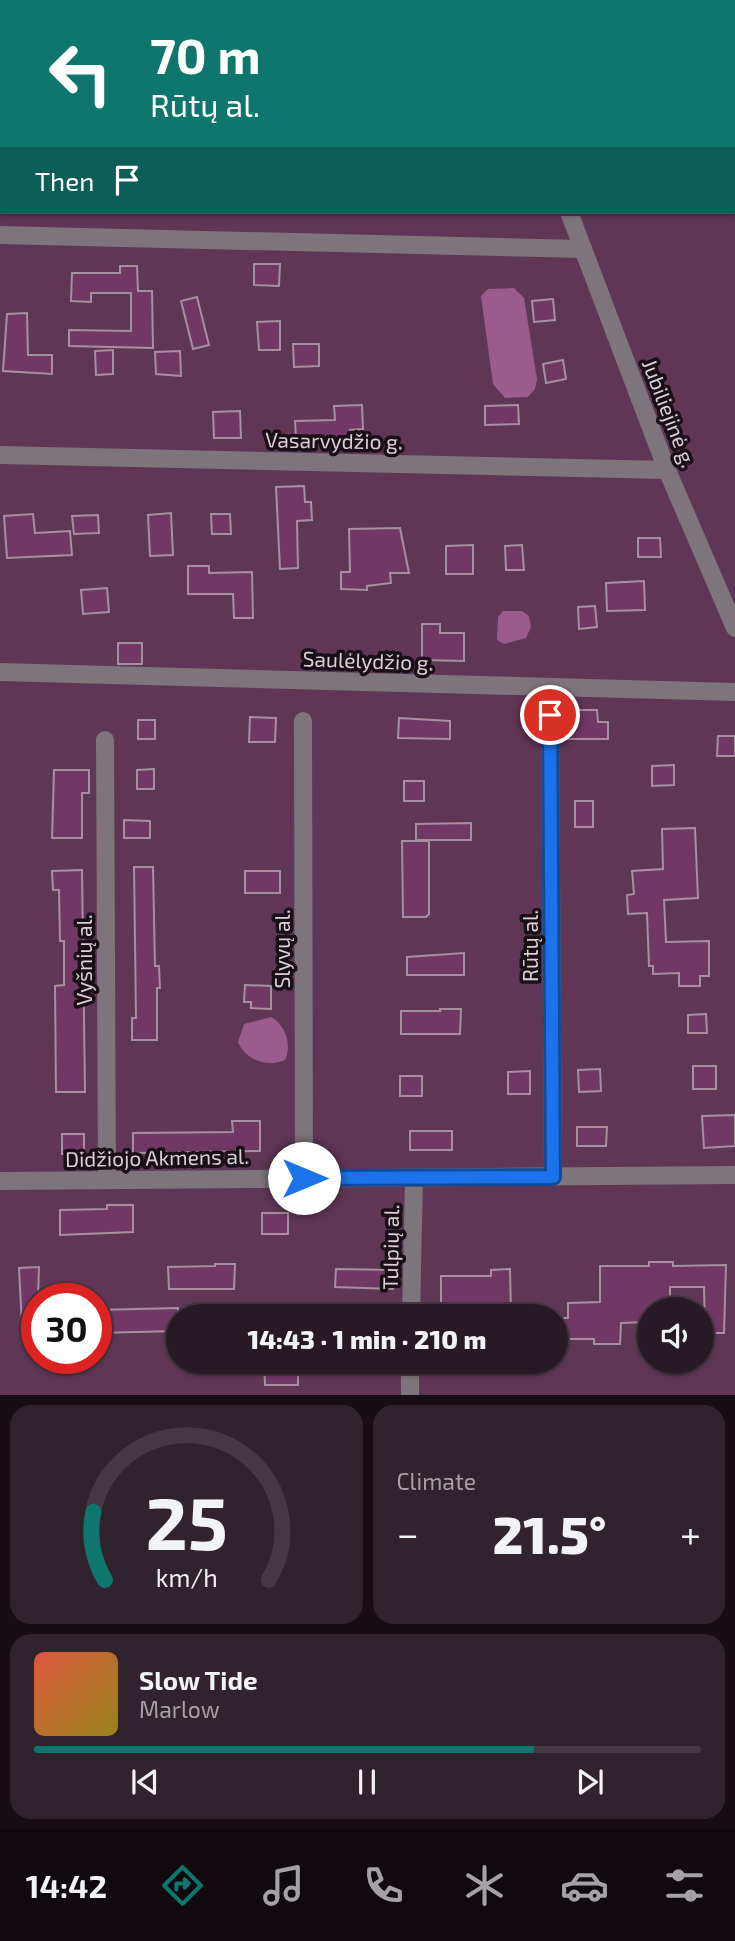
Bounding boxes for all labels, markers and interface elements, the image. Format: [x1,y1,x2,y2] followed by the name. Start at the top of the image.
[150,25,261,84] text: 70 m
[35,28,126,119] icon: left
[150,85,260,123] text: Rūtų al.
[108,161,146,199] icon: arrive
[35,165,94,196] text: Then
[637,355,702,471] street label: Jubiliejinė g.
[265,426,403,454] street label: Vasarvydžio g.
[302,645,434,675] street label: Saulėlydžio g.
[520,685,580,745] pin
[531,696,569,734] icon: arrive
[269,909,294,989] street label: Slyvų al.
[517,910,542,982] street label: Rūtų al.
[71,914,96,1006] street label: Vyšnių al.
[267,1141,341,1215] position arrow
[65,1143,249,1172] street label: Didžiojo Akmens al.
[377,1204,403,1290] street label: Tulpių al.
[21,1283,112,1374] speed limit sign: 30
[637,1297,714,1374] map controls
[637,1297,714,1374] button: sound
[248,1323,487,1354] text: 14:43 · 1 min · 210 m
[397,1467,476,1495] text: Climate
[145,1478,227,1566] text: 25
[492,1502,606,1564] text: 21.5°
[397,1510,419,1556] text: −
[680,1510,701,1556] text: +
[155,1562,217,1592] text: km/h
[139,1664,258,1695] text: Slow Tide
[139,1695,220,1723] text: Marlow
[126,1763,164,1801] icon: previous
[348,1763,386,1801] icon: pause
[571,1763,609,1801] icon: next
[158,1861,207,1910] icon: directions
[259,1861,308,1910] icon: music
[359,1861,408,1910] icon: phone
[460,1861,509,1910] icon: climate
[560,1861,609,1910] icon: car
[660,1861,709,1910] icon: filters
[26,1866,107,1904] text: 14:42

